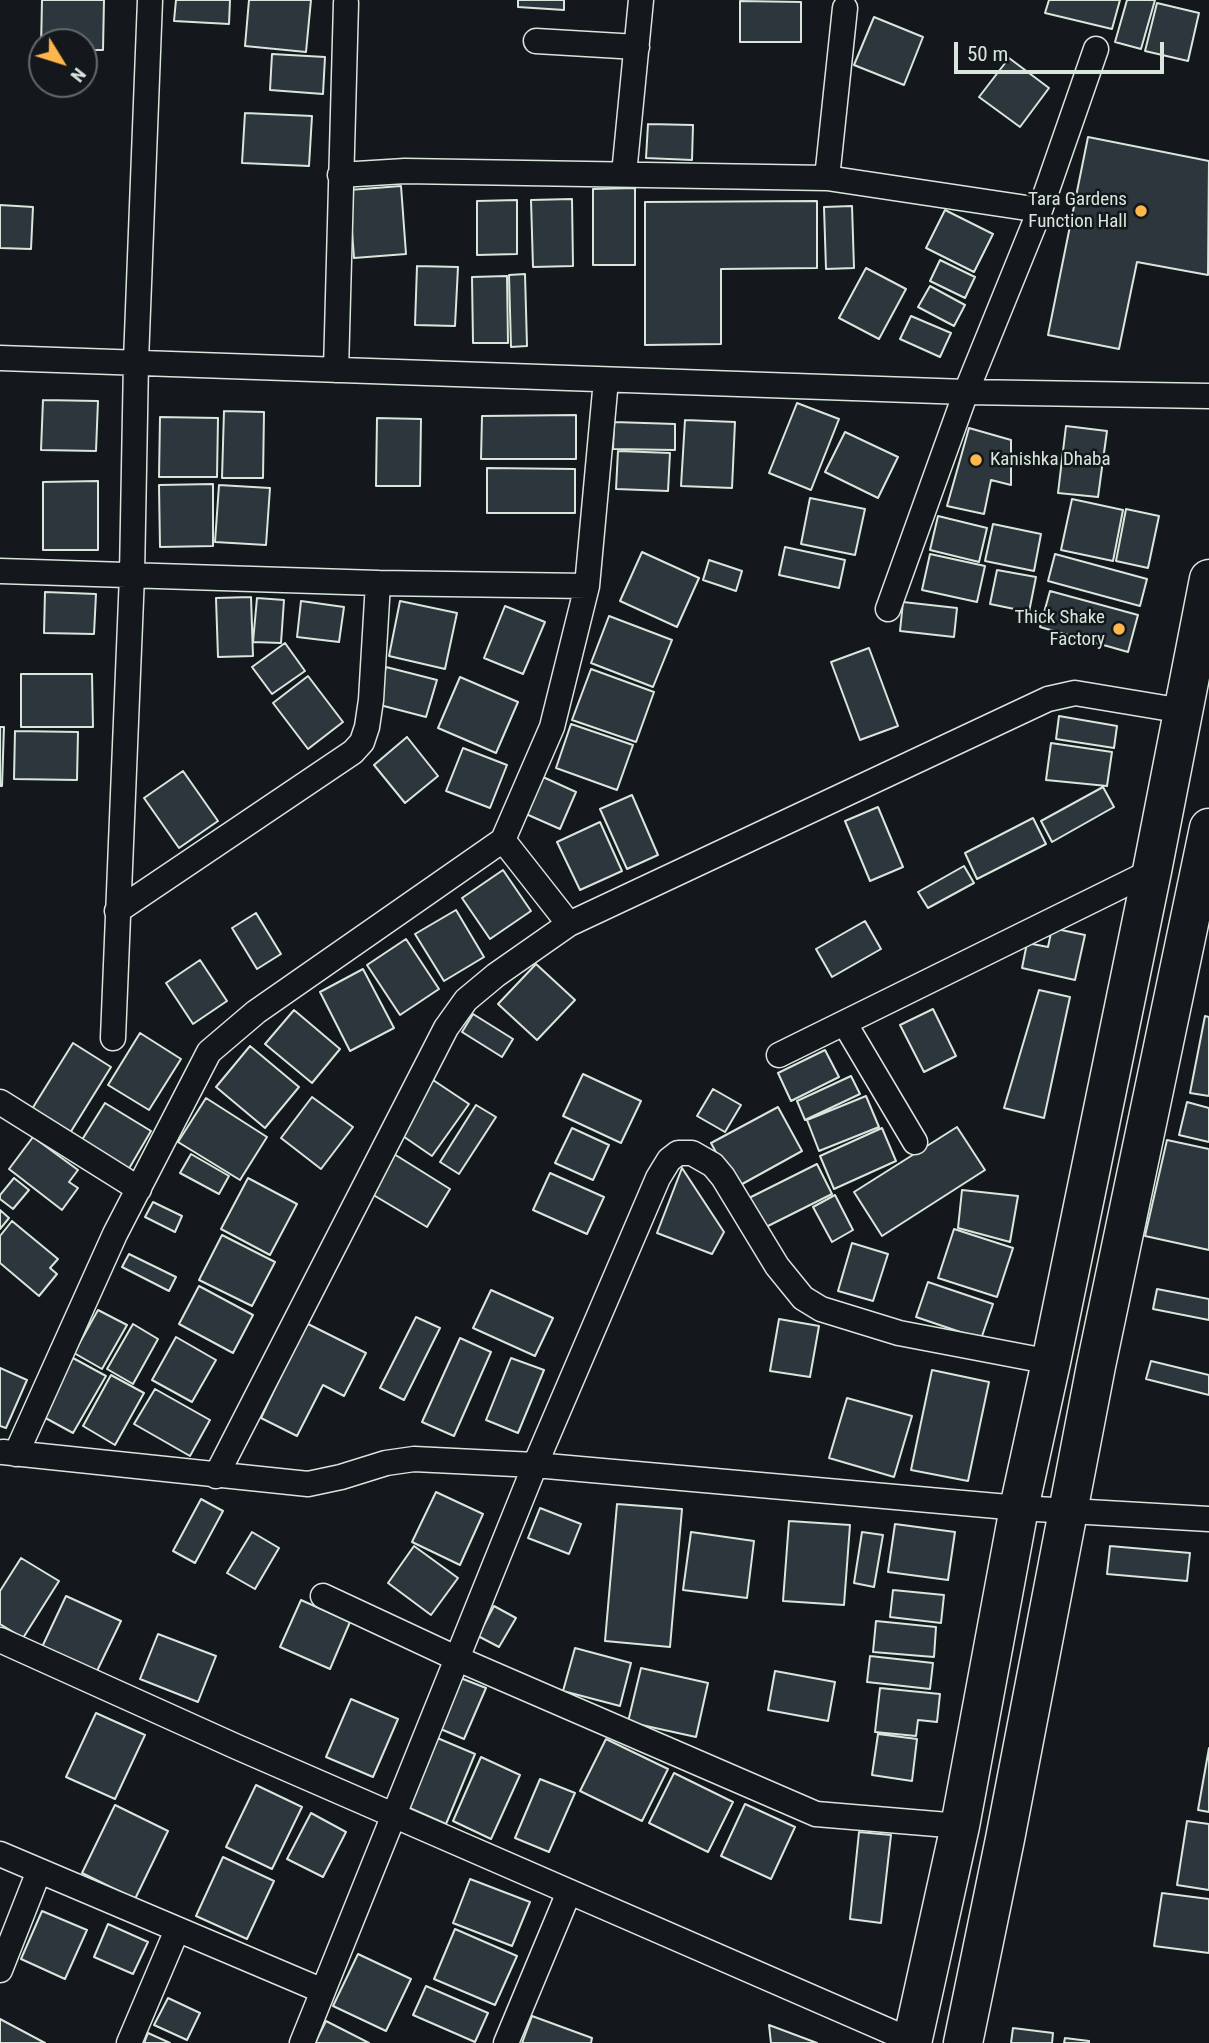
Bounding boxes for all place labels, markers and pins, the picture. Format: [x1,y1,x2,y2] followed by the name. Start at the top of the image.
[1028,189,1127,233] place label: Tara Gardens Function Hall
[1133,203,1149,219] marker: Tara Gardens Function Hall
[990,449,1110,471] place label: Kanishka Dhaba
[968,452,984,468] marker: Kanishka Dhaba
[1014,607,1105,651] place label: Thick Shake Factory
[1111,621,1127,637] marker: Thick Shake Factory

